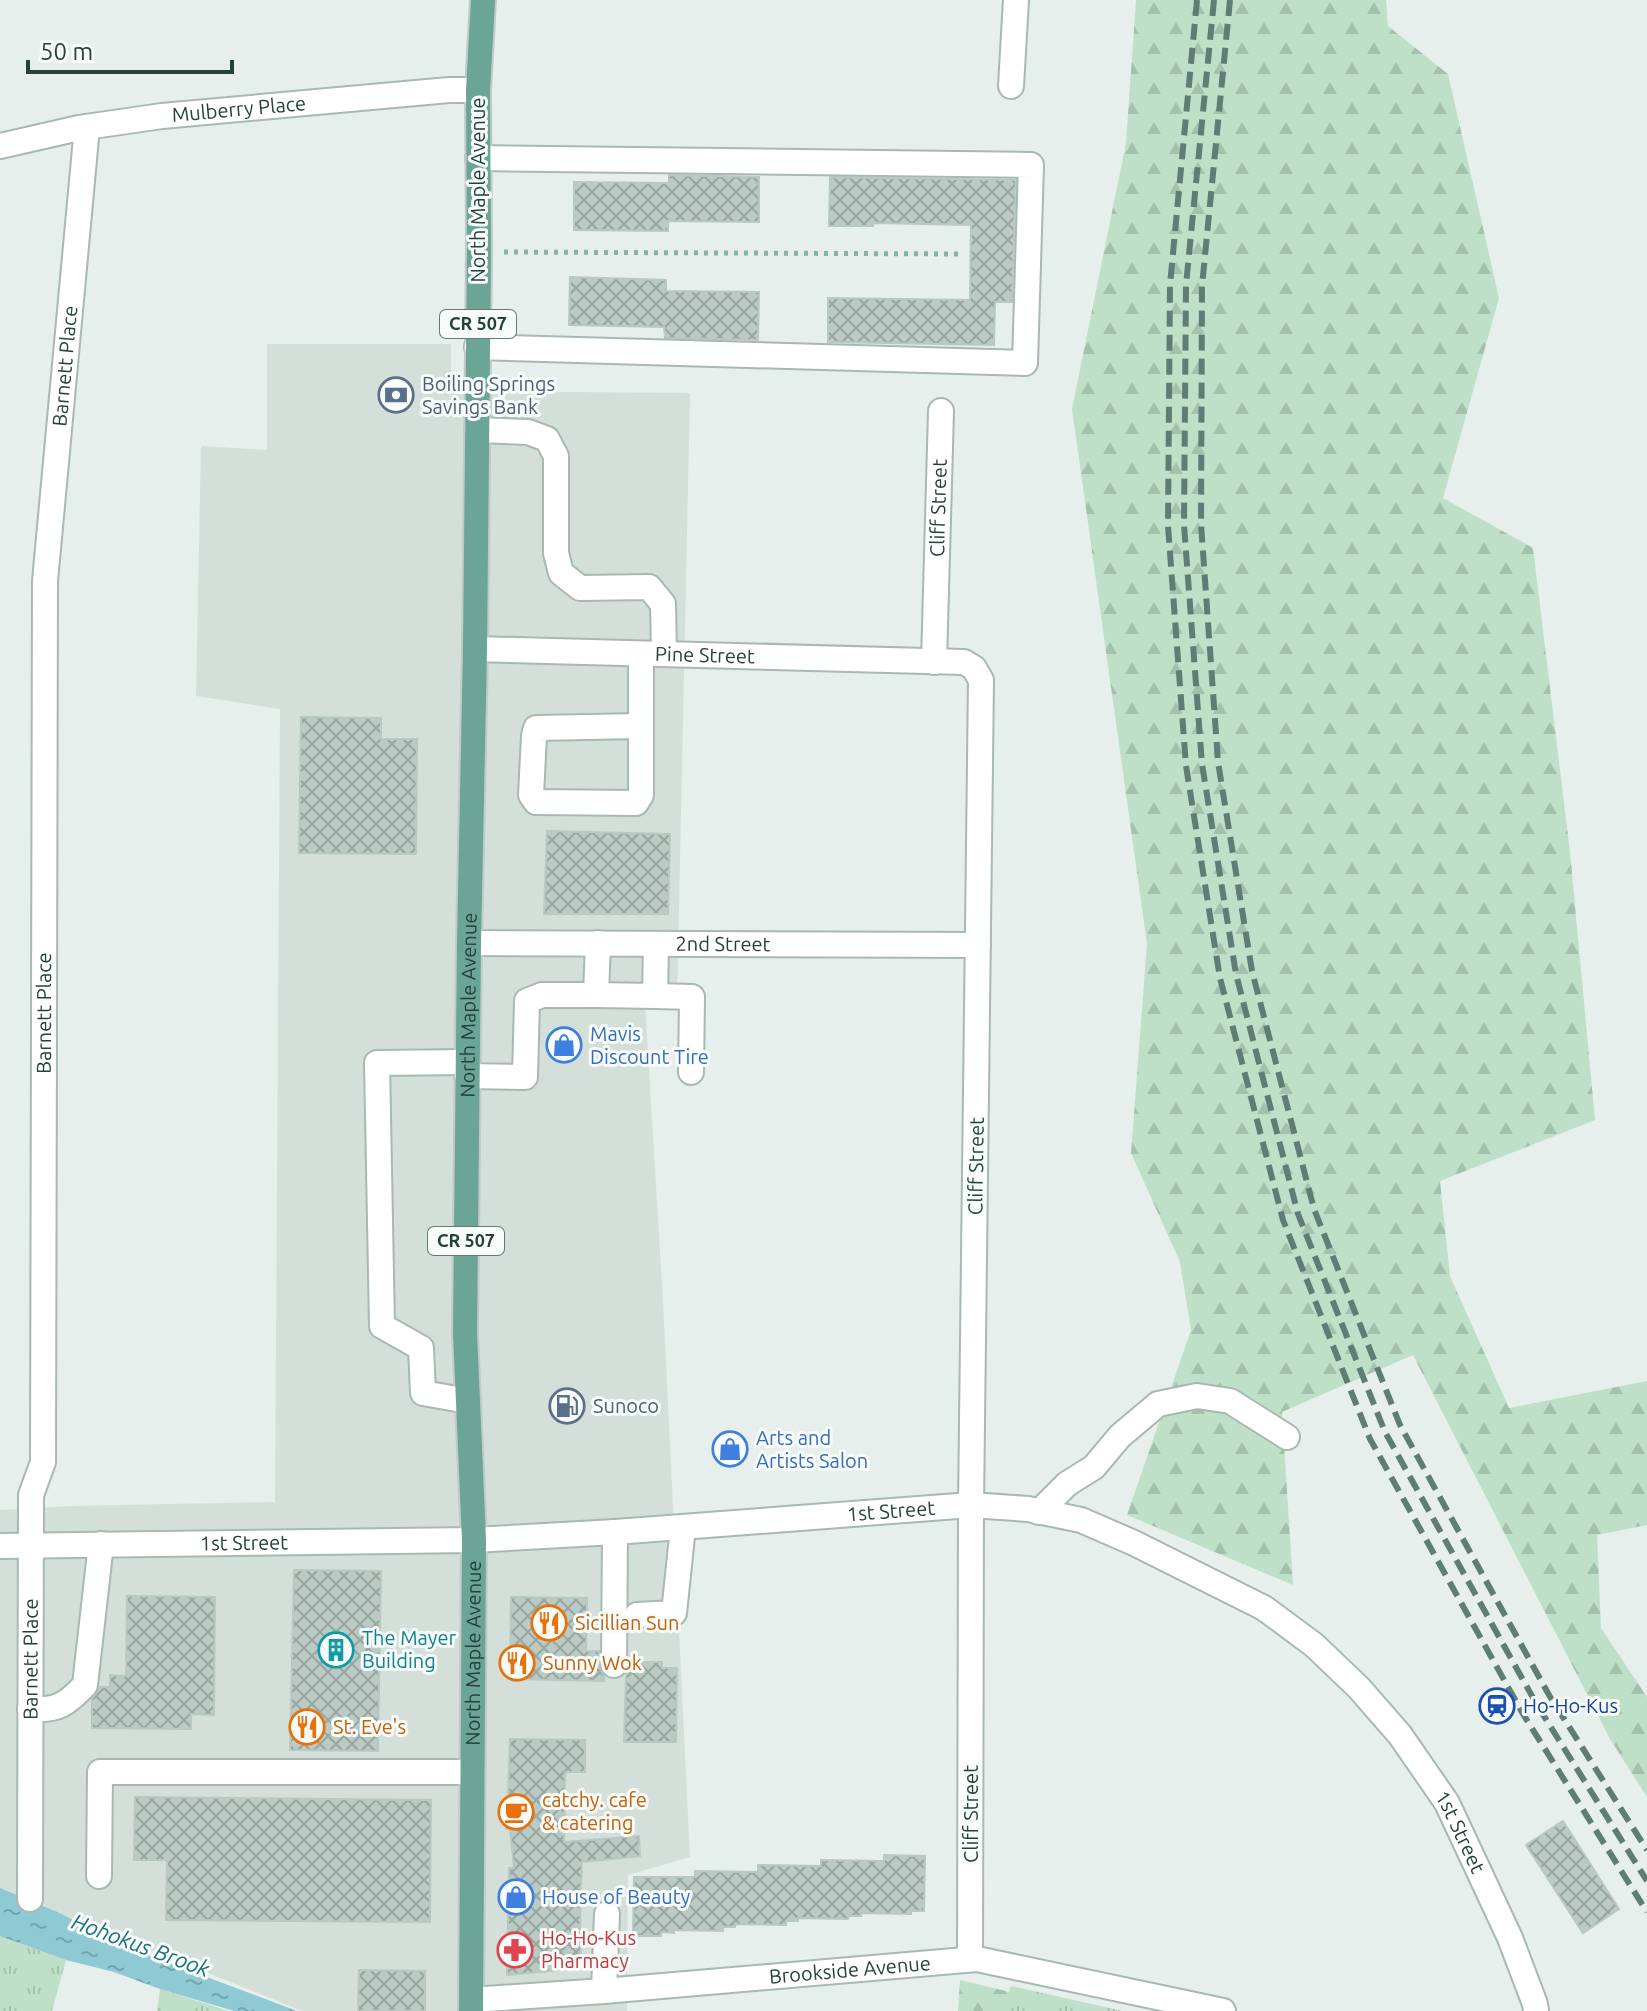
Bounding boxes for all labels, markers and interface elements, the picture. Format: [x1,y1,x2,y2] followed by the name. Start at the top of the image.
[28,24,232,74] scale bar
[40,38,93,65] text: 50 m
[171,91,307,126] street label: Mulberry Place
[466,97,489,283] street label: North Maple Avenue
[47,305,81,427] street label: Barnett Place
[440,310,516,338] road number: CR 507
[422,372,555,418] place label: Boiling Springs Savings Bank
[377,376,415,414] bank icon: Boiling Springs Savings Bank
[925,459,951,557] street label: Cliff Street
[655,642,755,667] street label: Pine Street
[455,912,481,1098] street label: North Maple Avenue
[676,932,771,955] street label: 2nd Street
[32,952,55,1074] street label: Barnett Place
[590,1022,709,1068] place label: Mavis Discount Tire
[545,1026,583,1064] shop icon: Mavis Discount Tire
[963,1117,988,1215] street label: Cliff Street
[428,1227,504,1255] road number: CR 507
[548,1387,586,1425] fuel station icon: Sunoco
[593,1394,659,1417] place label: Sunoco
[756,1426,868,1472] place label: Arts and Artists Salon
[711,1430,749,1468] shop icon: Arts and Artists Salon
[846,1496,936,1525] street label: 1st Street
[200,1530,288,1554] street label: 1st Street
[461,1560,485,1746] street label: North Maple Avenue
[18,1598,42,1720] street label: Barnett Place
[530,1604,568,1642] restaurant icon: Sicillian Sun
[575,1611,679,1634] place label: Sicillian Sun
[362,1626,456,1672] place label: The Mayer Building
[317,1631,355,1669] building icon: The Mayer Building
[498,1644,536,1682] restaurant icon: Sunny Wok
[543,1651,642,1674] place label: Sunny Wok
[1478,1687,1516,1725] station icon: Ho-Ho-Kus
[1523,1694,1618,1717] place label: Ho-Ho-Kus
[288,1708,326,1746] restaurant icon: St. Eve's
[333,1715,406,1738] place label: St. Eve's
[959,1765,982,1863] street label: Cliff Street
[1431,1786,1490,1877] street label: 1st Street
[542,1788,647,1834] place label: catchy. cafe & catering
[497,1793,535,1831] cafe icon: catchy. cafe & catering
[497,1878,535,1916] shop icon: House of Beauty
[542,1885,691,1908] place label: House of Beauty
[69,1908,214,1981] water label: Hohokus Brook
[541,1926,636,1972] place label: Ho-Ho-Kus Pharmacy
[496,1931,534,1969] pharmacy icon: Ho-Ho-Kus Pharmacy
[768,1951,931,1988] street label: Brookside Avenue

